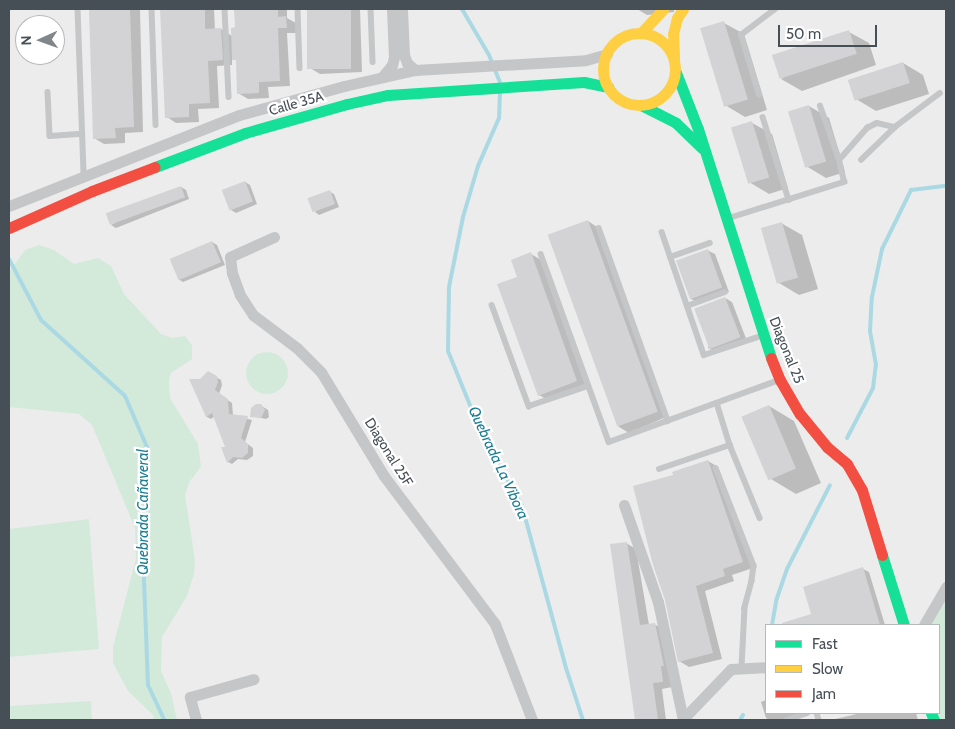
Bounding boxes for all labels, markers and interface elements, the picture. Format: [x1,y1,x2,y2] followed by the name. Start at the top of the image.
[15,15,65,65] north arrow
[780,15,879,47] scale bar
[786,25,821,43] text: 50 m
[17,35,35,46] text: N
[267,87,325,119] street label: Calle 35A
[766,314,808,386] street label: Diagonal 25
[464,404,532,522] water label: Quebrada La Vibora
[361,415,417,489] street label: Diagonal 25F
[135,449,153,575] water label: Quebrada Cañaveral
[765,624,940,714] legend
[812,635,837,653] text: Fast
[812,660,843,678] text: Slow
[812,685,836,703] text: Jam

